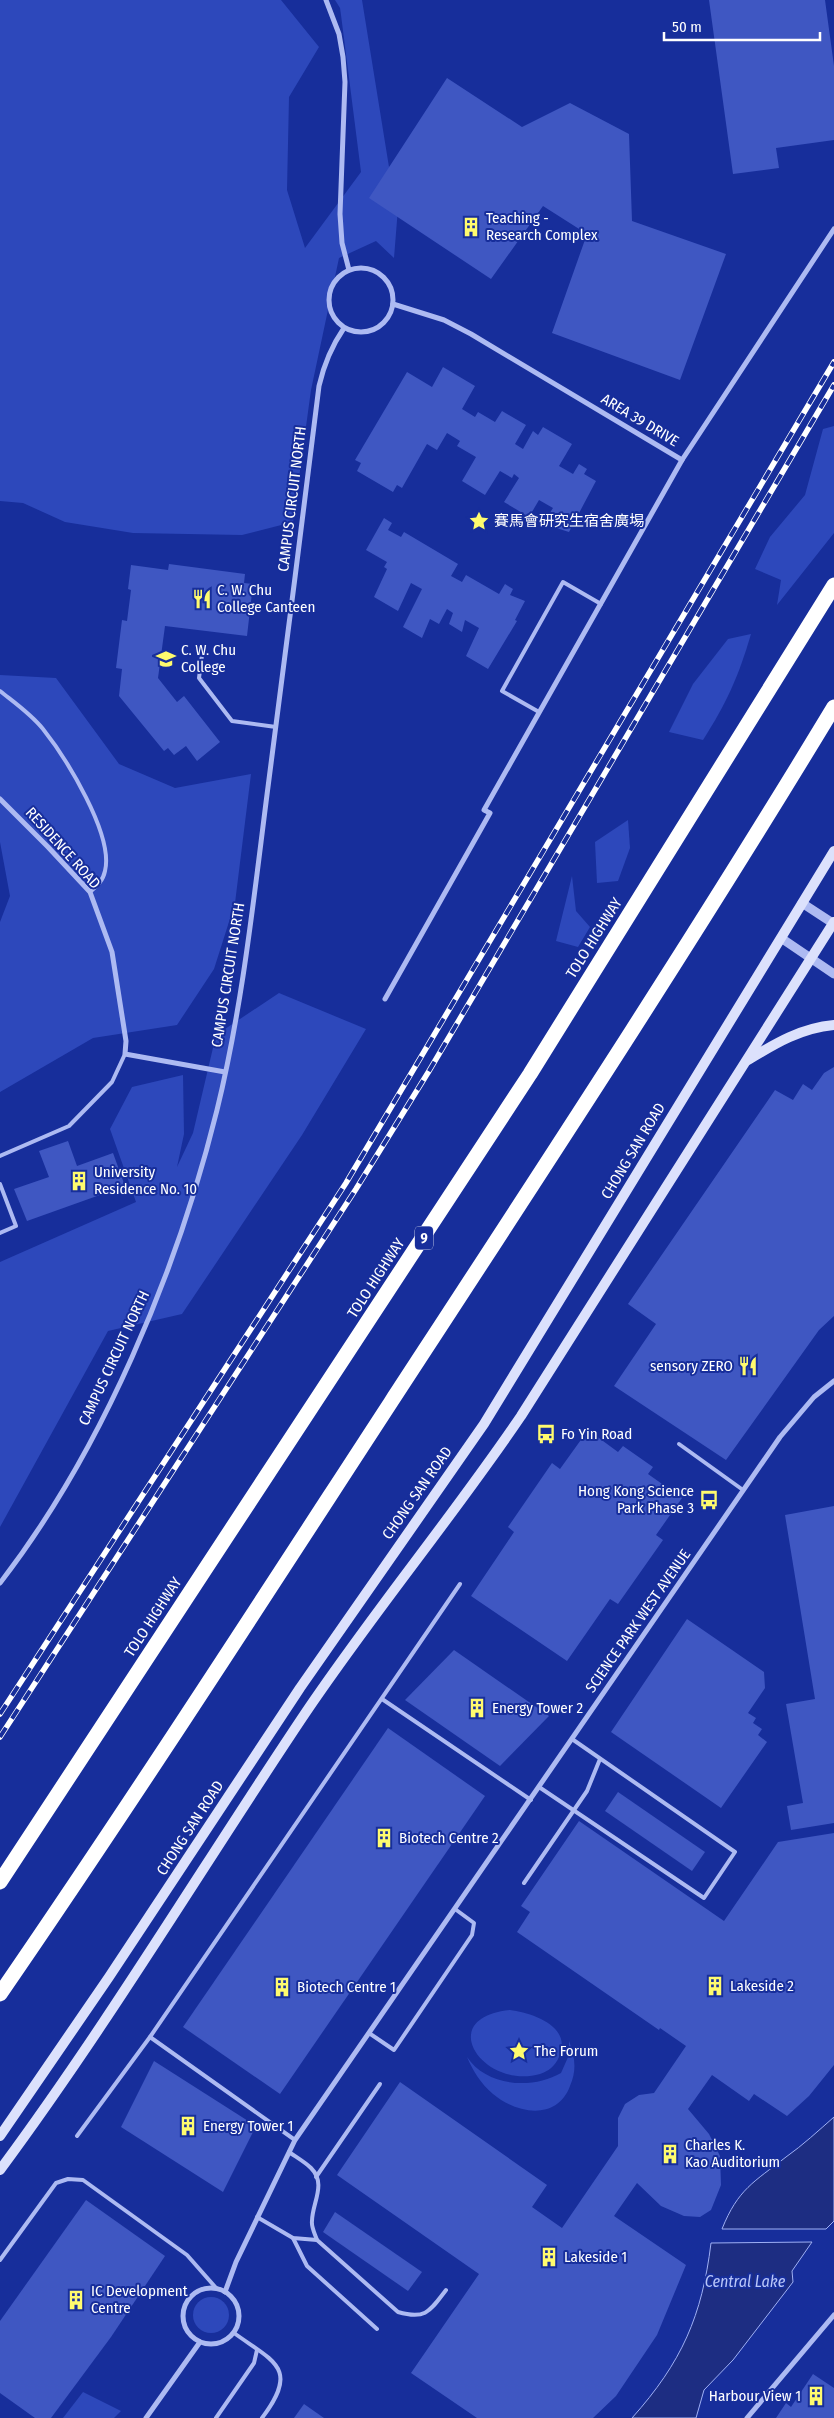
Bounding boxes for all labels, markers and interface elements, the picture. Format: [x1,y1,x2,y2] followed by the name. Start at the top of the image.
[664,10,820,42] scale bar
[672,18,702,36] text: 50 m
[486,209,598,244] place label: Teaching - Research Complex
[460,216,482,238] building icon: Teaching - Research Complex
[598,390,682,450] street label: AREA 39 DRIVE
[274,425,310,573] street label: CAMPUS CIRCUIT NORTH
[468,510,490,532] place icon: 賽馬會研究生宿舍廣埸
[494,512,644,530] place label: 賽馬會研究生宿舍廣埸
[217,581,315,616] place label: C. W. Chu College Canteen
[191,588,213,610] restaurant icon: C. W. Chu College Canteen
[181,641,236,676] place label: C. W. Chu College
[155,648,177,670] school or university icon: C. W. Chu College
[22,804,104,892] street label: RESIDENCE ROAD
[562,894,626,981] street label: TOLO HIGHWAY
[208,901,248,1049] street label: CAMPUS CIRCUIT NORTH
[597,1100,669,1202] street label: CHONG SAN ROAD
[94,1163,197,1198] place label: University Residence No. 10
[68,1170,90,1192] building icon: University Residence No. 10
[415,1226,433,1250] road number: 9
[344,1234,409,1321] street label: TOLO HIGHWAY
[75,1288,153,1428] street label: CAMPUS CIRCUIT NORTH
[737,1355,759,1377] restaurant icon: sensory ZERO
[650,1357,733,1375] place label: sensory ZERO
[535,1423,557,1445] bus stop icon: Fo Yin Road
[561,1425,632,1443] place label: Fo Yin Road
[378,1443,456,1543] street label: CHONG SAN ROAD
[578,1482,694,1517] place label: Hong Kong Science Park Phase 3
[698,1489,720,1511] bus stop icon: Hong Kong Science Park Phase 3
[582,1546,694,1696] street label: SCIENCE PARK WEST AVENUE
[121,1573,186,1660] street label: TOLO HIGHWAY
[466,1697,488,1719] building icon: Energy Tower 2
[492,1699,583,1717] place label: Energy Tower 2
[153,1777,227,1879] street label: CHONG SAN ROAD
[373,1827,395,1849] building icon: Biotech Centre 2
[399,1829,499,1847] place label: Biotech Centre 2
[704,1975,726,1997] building icon: Lakeside 2
[271,1976,293,1998] building icon: Biotech Centre 1
[730,1977,794,1995] place label: Lakeside 2
[297,1978,396,1996] place label: Biotech Centre 1
[508,2040,530,2062] place icon: The Forum
[534,2042,598,2060] place label: The Forum
[177,2115,199,2137] building icon: Energy Tower 1
[203,2117,293,2135] place label: Energy Tower 1
[685,2136,780,2171] place label: Charles K. Kao Auditorium
[659,2143,681,2165] building icon: Charles K. Kao Auditorium
[538,2246,560,2268] building icon: Lakeside 1
[564,2248,627,2266] place label: Lakeside 1
[705,2272,786,2291] water label: Central Lake
[91,2282,188,2317] place label: IC Development Centre
[65,2289,87,2311] building icon: IC Development Centre
[805,2385,827,2407] building icon: Harbour View 1
[709,2387,801,2405] place label: Harbour View 1

